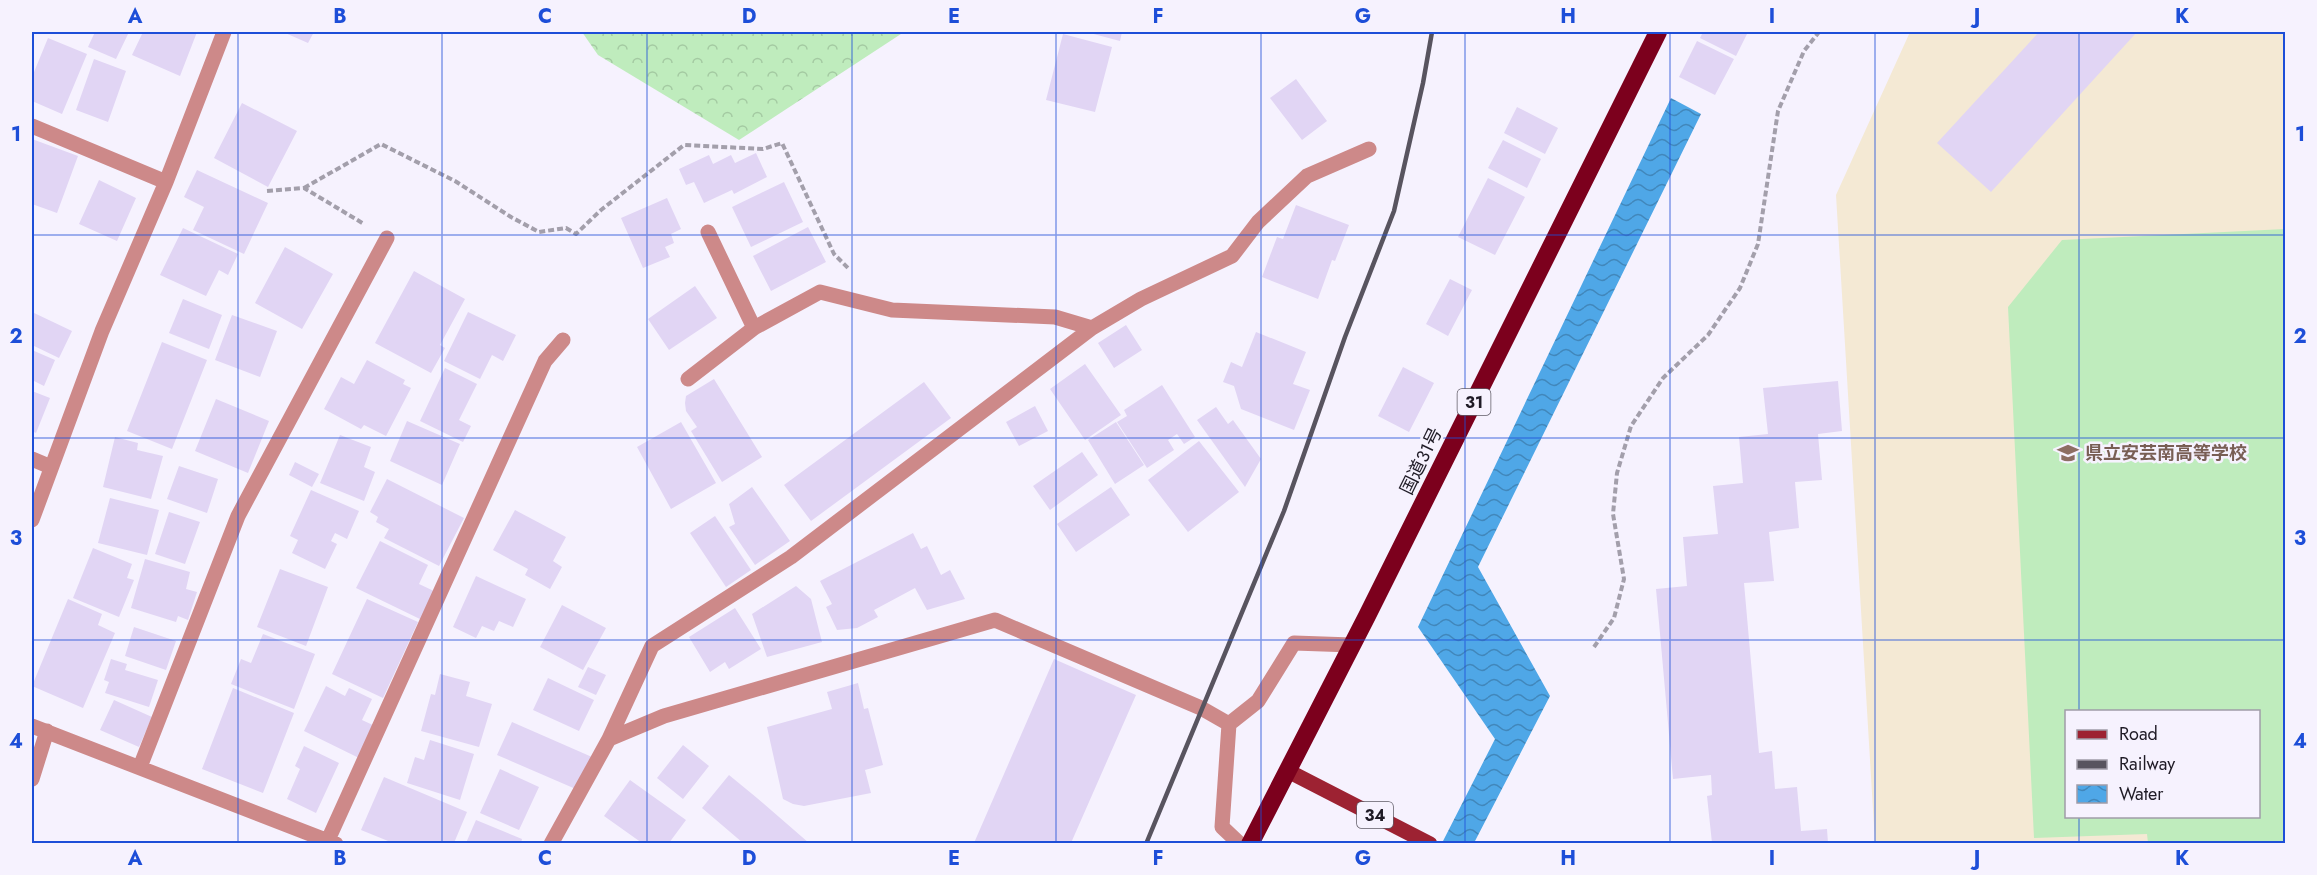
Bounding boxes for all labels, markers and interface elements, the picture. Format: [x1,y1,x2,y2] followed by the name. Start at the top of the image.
[127,2,143,31] text: A
[333,2,347,31] text: B
[538,2,552,31] text: C
[742,2,756,31] text: D
[948,2,960,31] text: E
[1152,2,1164,31] text: F
[1355,2,1371,31] text: G
[1560,2,1576,31] text: H
[1769,2,1775,31] text: I
[1970,2,1980,31] text: J
[2175,2,2189,31] text: K
[11,120,21,149] text: 1
[2295,120,2305,149] text: 1
[9,322,23,351] text: 2
[2293,322,2307,351] text: 2
[1458,389,1490,415] road number: 31
[1394,423,1448,499] street label: 国道31号
[2085,440,2247,466] place label: 県立安芸南高等学校
[2056,441,2080,465] school or university icon: 県立安芸南高等学校
[10,524,22,553] text: 3
[2294,524,2306,553] text: 3
[2065,710,2260,818] legend
[2119,721,2158,747] text: Road
[9,727,23,756] text: 4
[2293,727,2307,756] text: 4
[2119,751,2175,777] text: Railway
[2119,781,2164,807] text: Water
[1357,802,1393,828] road number: 34
[127,844,143,873] text: A
[333,844,347,873] text: B
[538,844,552,873] text: C
[742,844,756,873] text: D
[948,844,960,873] text: E
[1152,844,1164,873] text: F
[1355,844,1371,873] text: G
[1560,844,1576,873] text: H
[1769,844,1775,873] text: I
[1970,844,1980,873] text: J
[2175,844,2189,873] text: K

